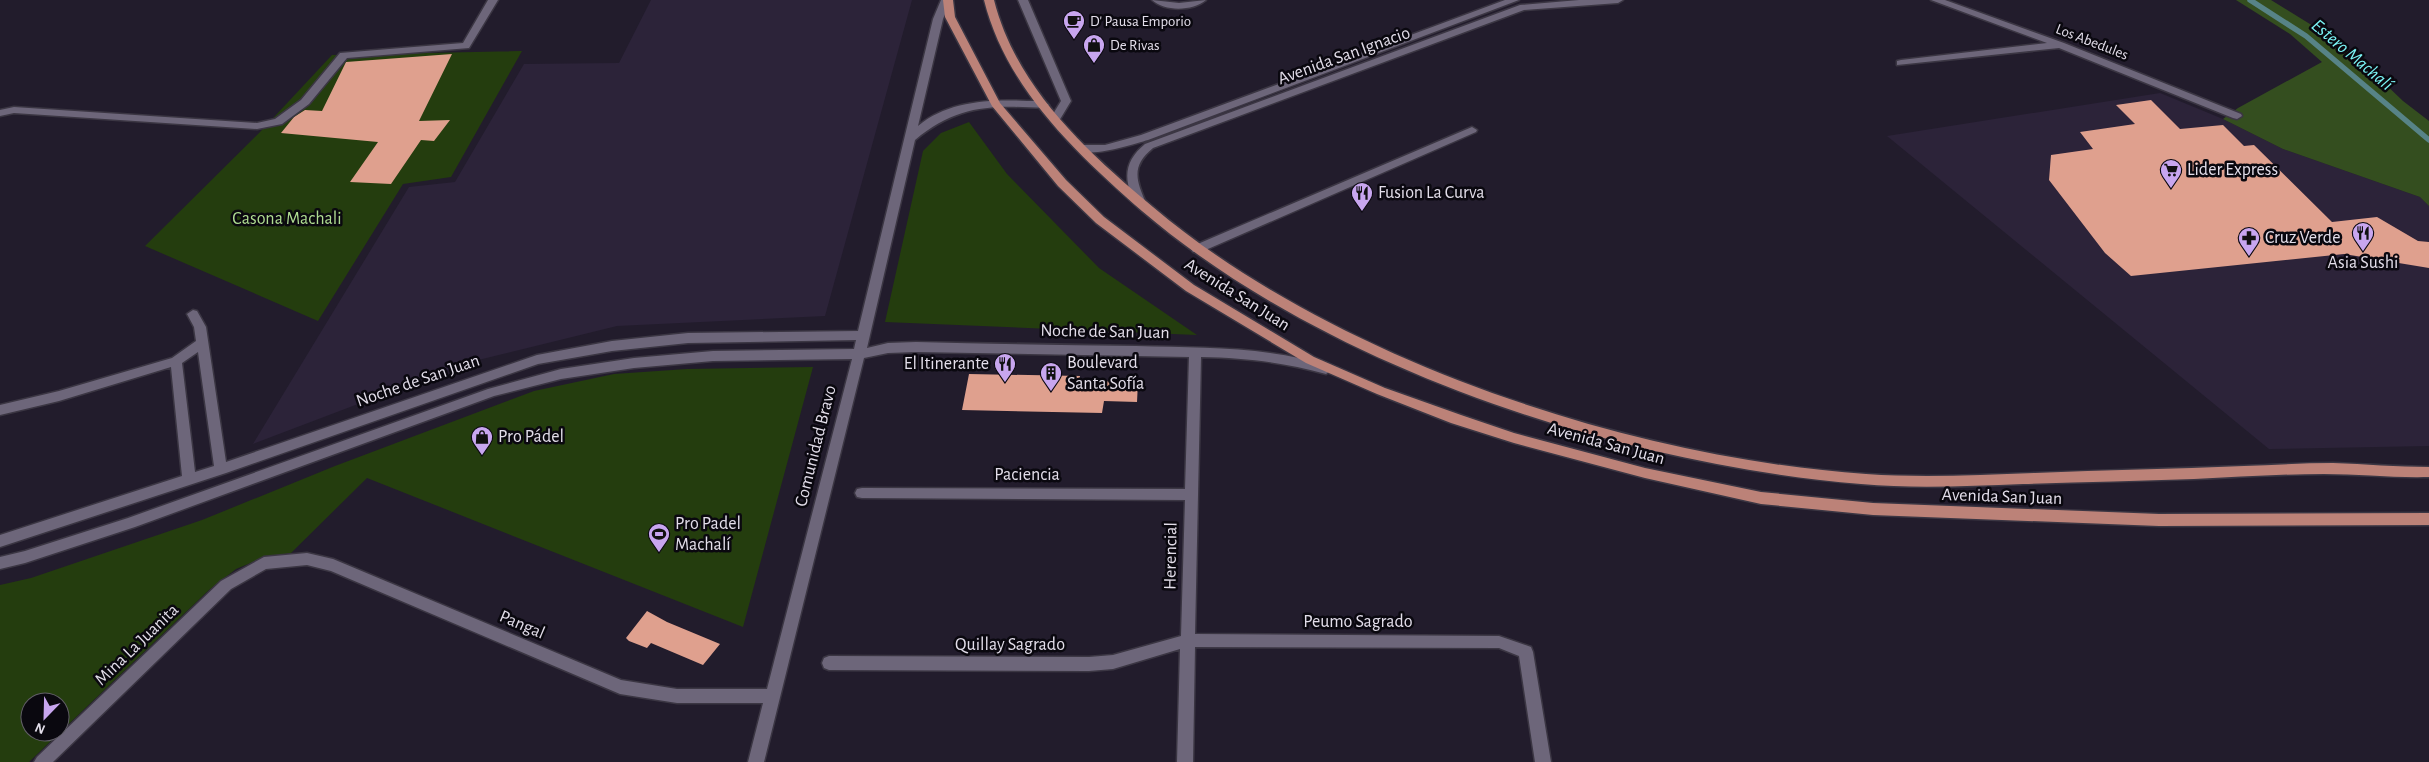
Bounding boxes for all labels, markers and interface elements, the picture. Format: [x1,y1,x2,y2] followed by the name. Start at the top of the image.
[1062,9,1086,40] cafe icon: D' Pausa Emporio
[1090,14,1191,29] place label: D' Pausa Emporio
[2308,16,2397,95] water label: Estero Machalí
[2054,21,2130,63] street label: Los Abedules
[1275,24,1413,88] street label: Avenida San Ignacio
[1082,33,1106,64] shop icon: De Rivas
[1110,38,1160,53] place label: De Rivas
[2159,158,2183,189] supermarket icon: Lider Express
[2187,161,2278,179] place label: Lider Express
[1350,181,1374,212] restaurant icon: Fusion La Curva
[1378,184,1485,202] place label: Fusion La Curva
[232,210,342,228] park label: Casona Machali
[2351,221,2375,252] restaurant icon: Asia Sushi
[2237,226,2261,257] pharmacy icon: Cruz Verde
[2265,229,2340,247] place label: Cruz Verde
[2328,254,2398,272] place label: Asia Sushi
[1181,255,1293,335] street label: Avenida San Juan
[1040,322,1170,342] street label: Noche de San Juan
[354,351,482,411] street label: Noche de San Juan
[993,352,1017,383] restaurant icon: El Itinerante
[1067,354,1144,393] place label: Boulevard Santa Sofía
[904,355,989,373] place label: El Itinerante
[1039,361,1063,392] building icon: Boulevard Santa Sofía
[792,384,840,508] street label: Comunidad Bravo
[1545,420,1667,468] street label: Avenida San Juan
[470,425,494,456] shop icon: Pro Pádel
[498,428,564,446] place label: Pro Pádel
[994,466,1060,484] street label: Paciencia
[1941,486,2063,508] street label: Avenida San Juan
[675,515,741,554] place label: Pro Padel Machalí
[647,522,671,553] sports icon: Pro Padel Machalí
[1161,522,1181,590] street label: Herencial
[92,601,182,689] street label: Mina La Juanita
[497,607,547,643] street label: Pangal
[1303,613,1413,631] street label: Peumo Sagrado
[955,636,1065,654] street label: Quillay Sagrado
[20,692,70,742] north arrow
[33,720,48,736] text: N

